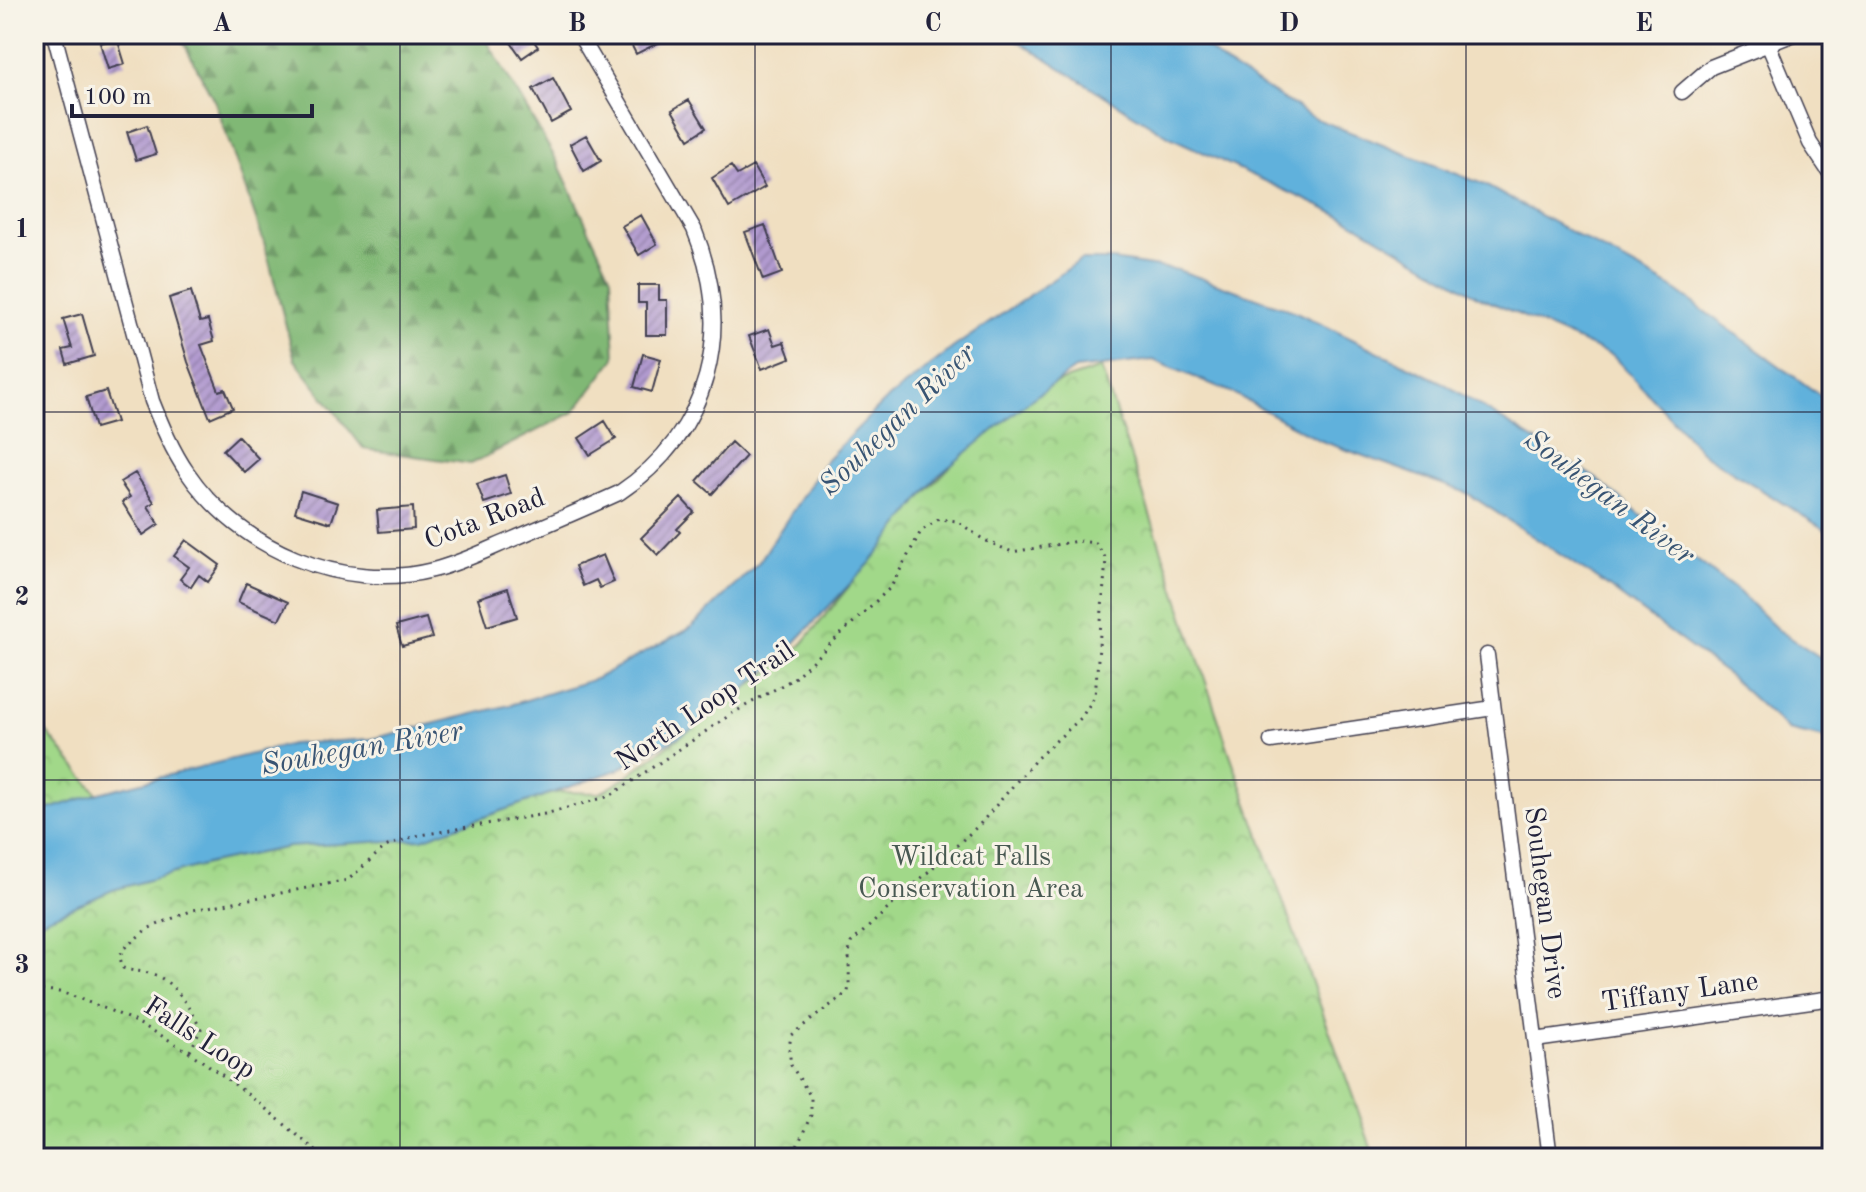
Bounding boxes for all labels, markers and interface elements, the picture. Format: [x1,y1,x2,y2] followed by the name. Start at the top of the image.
[212,11,232,37] text: A
[568,11,586,37] text: B
[924,11,942,37] text: C
[1279,11,1299,37] text: D
[1635,11,1653,37] text: E
[72,68,312,118] scale bar
[84,86,152,110] text: 100 m
[14,217,30,243] text: 1
[814,337,983,502] water label: Souhegan River
[1518,425,1700,572] water label: Souhegan River
[421,484,549,556] street label: Cota Road
[14,585,30,611] text: 2
[611,637,801,777] street label: North Loop Trail
[259,716,466,782] water label: Souhegan River
[1518,805,1570,1001] street label: Souhegan Drive
[858,844,1084,904] park label: Wildcat Falls Conservation Area
[14,953,30,979] text: 3
[1600,968,1760,1018] street label: Tiffany Lane
[138,993,260,1085] street label: Falls Loop

